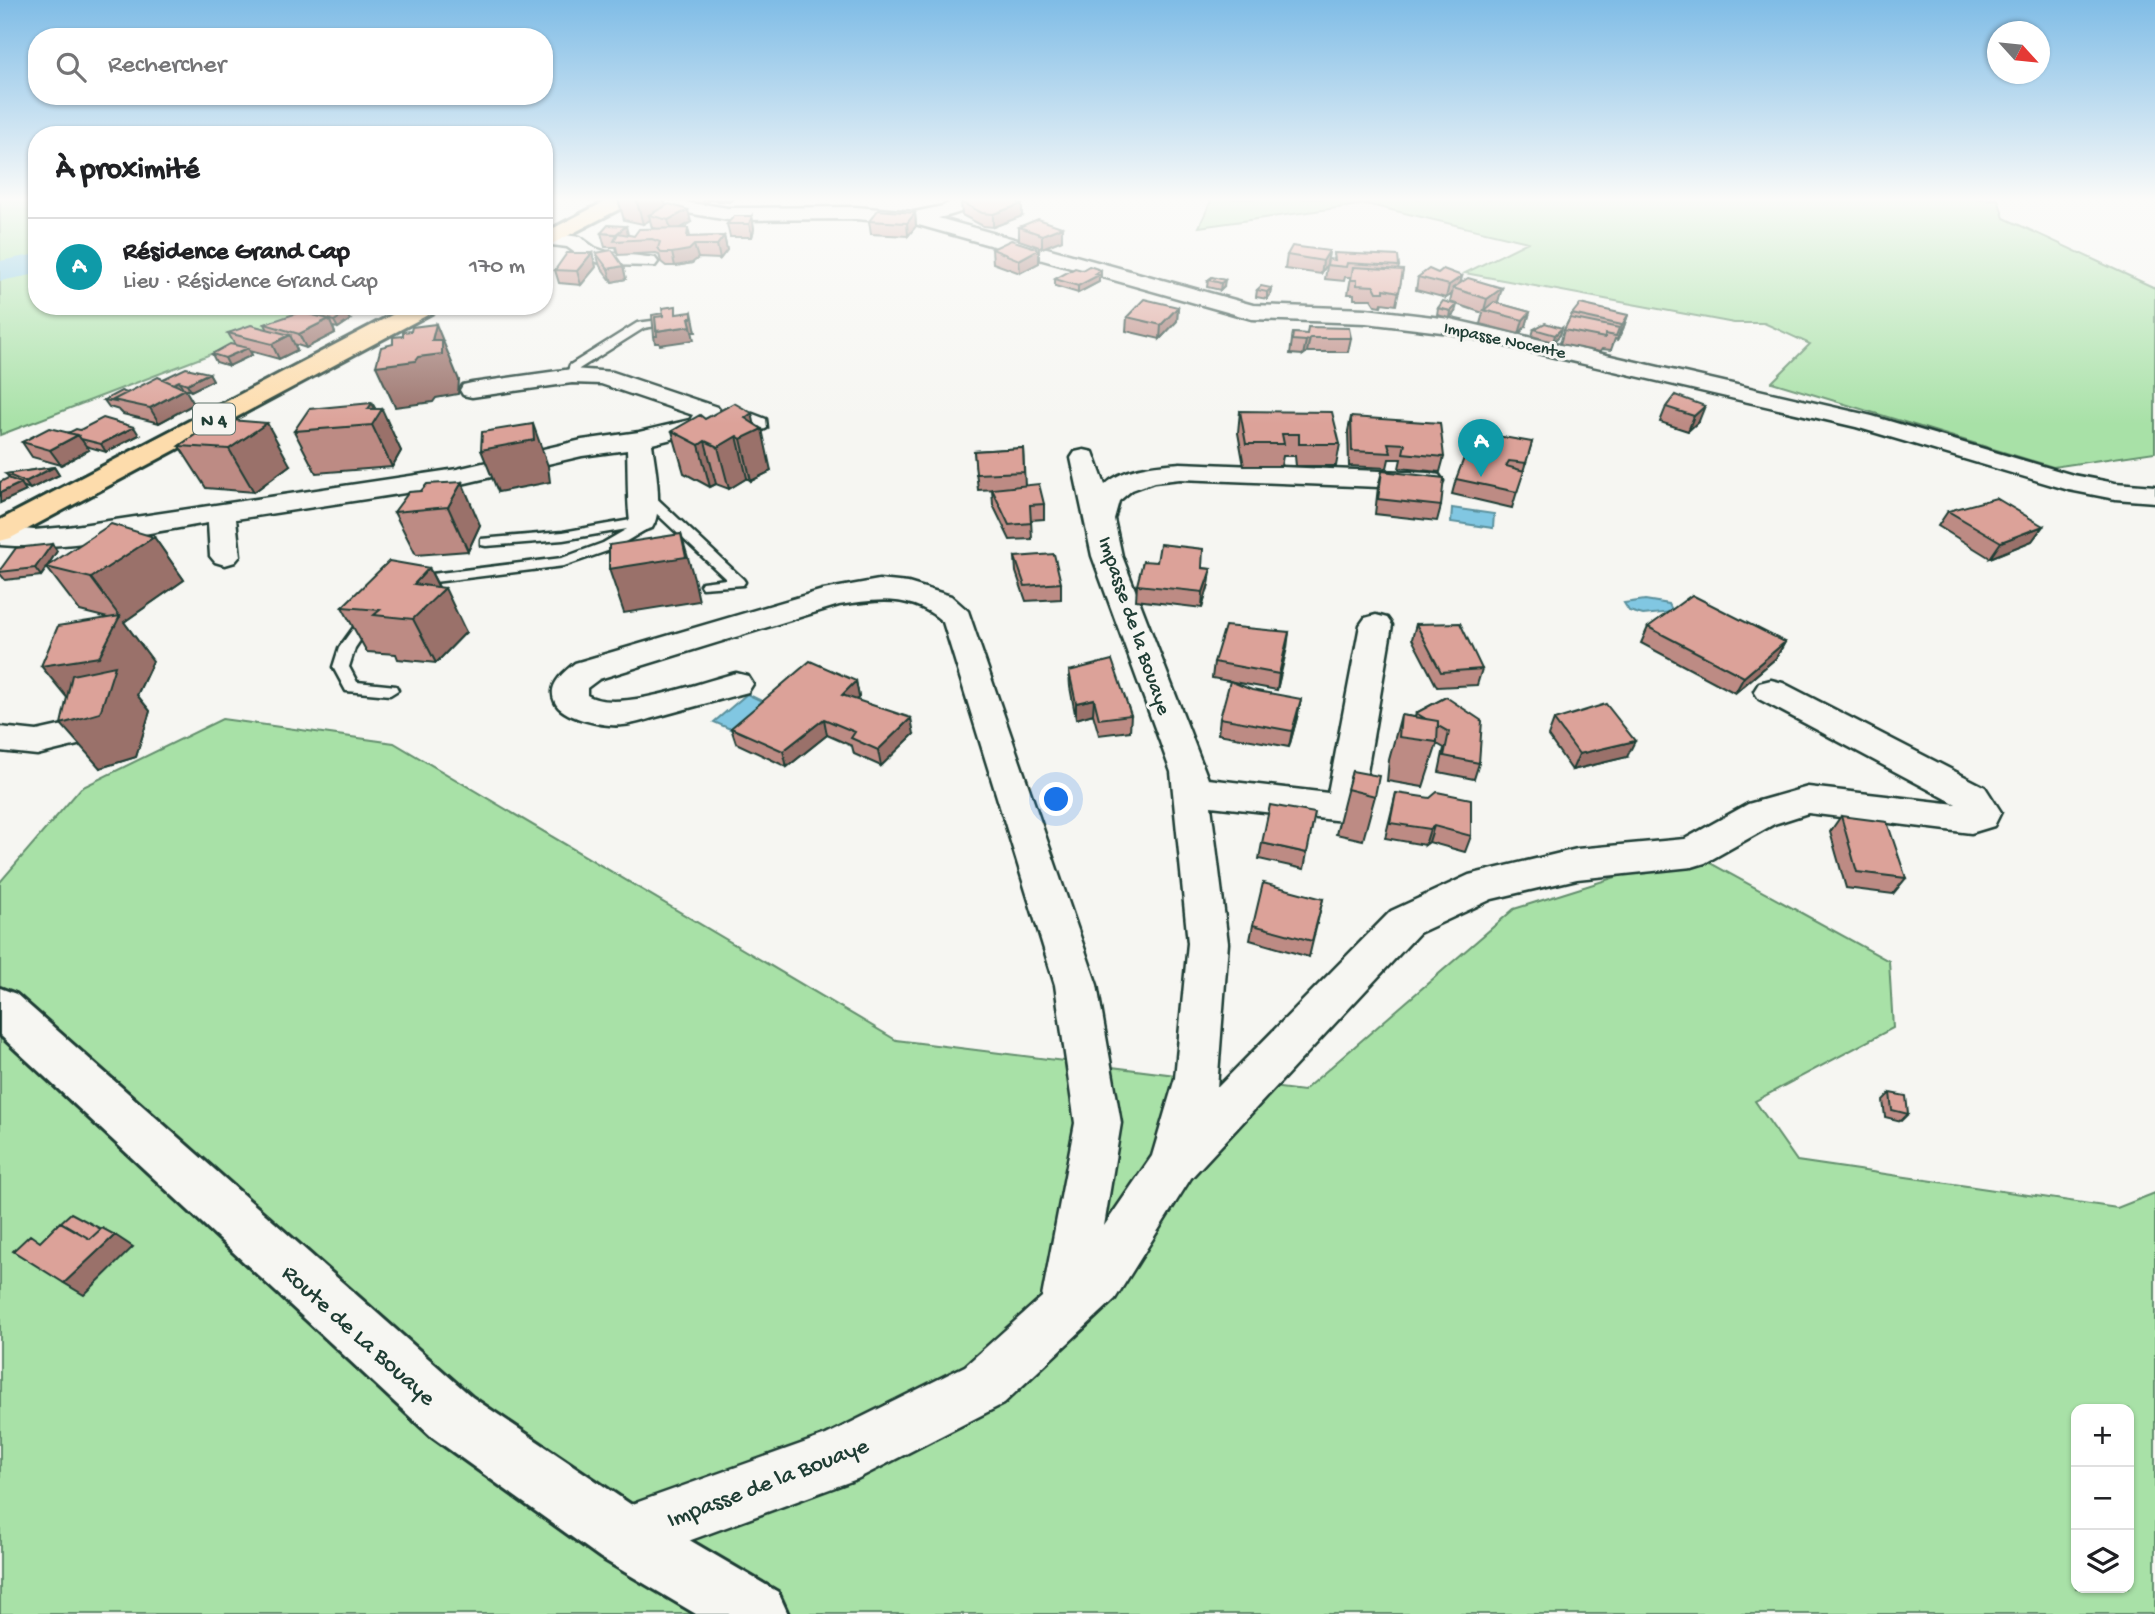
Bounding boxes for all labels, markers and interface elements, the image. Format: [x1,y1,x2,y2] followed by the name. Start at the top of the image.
[1987,21,2050,84] north arrow
[28,28,553,105] search box
[52,48,90,86] icon: search
[108,51,226,82] text: Rechercher
[56,154,200,189] text: À proximité
[123,238,350,269] text: Résidence Grand Cap
[72,254,86,281] text: A
[469,254,525,281] text: 170 m
[123,269,378,296] text: Lieu · Résidence Grand Cap
[1441,318,1568,365] street label: Impasse Nocente
[193,404,235,434] road number: N 4
[1458,419,1504,477] pin: A
[1090,534,1175,720] street label: Impasse de la Bouaye
[1039,782,1073,816] your location
[275,1260,441,1414] street label: Route de La Bouaye
[2071,1404,2134,1593] map controls
[2071,1404,2134,1467] button: +
[663,1432,874,1536] street label: Impasse de la Bouaye
[2071,1467,2134,1530] button: −
[2071,1530,2134,1593] button: layers

